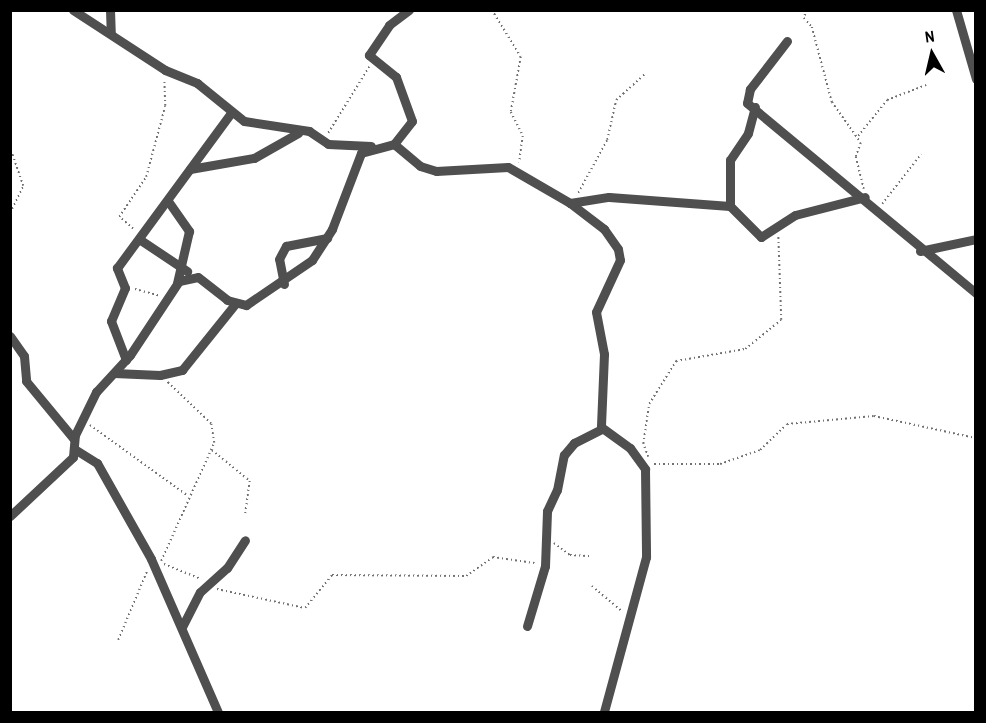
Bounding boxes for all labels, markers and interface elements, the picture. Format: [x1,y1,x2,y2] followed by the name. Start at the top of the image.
[902,24,962,84] north arrow
[923,25,936,48] text: N

